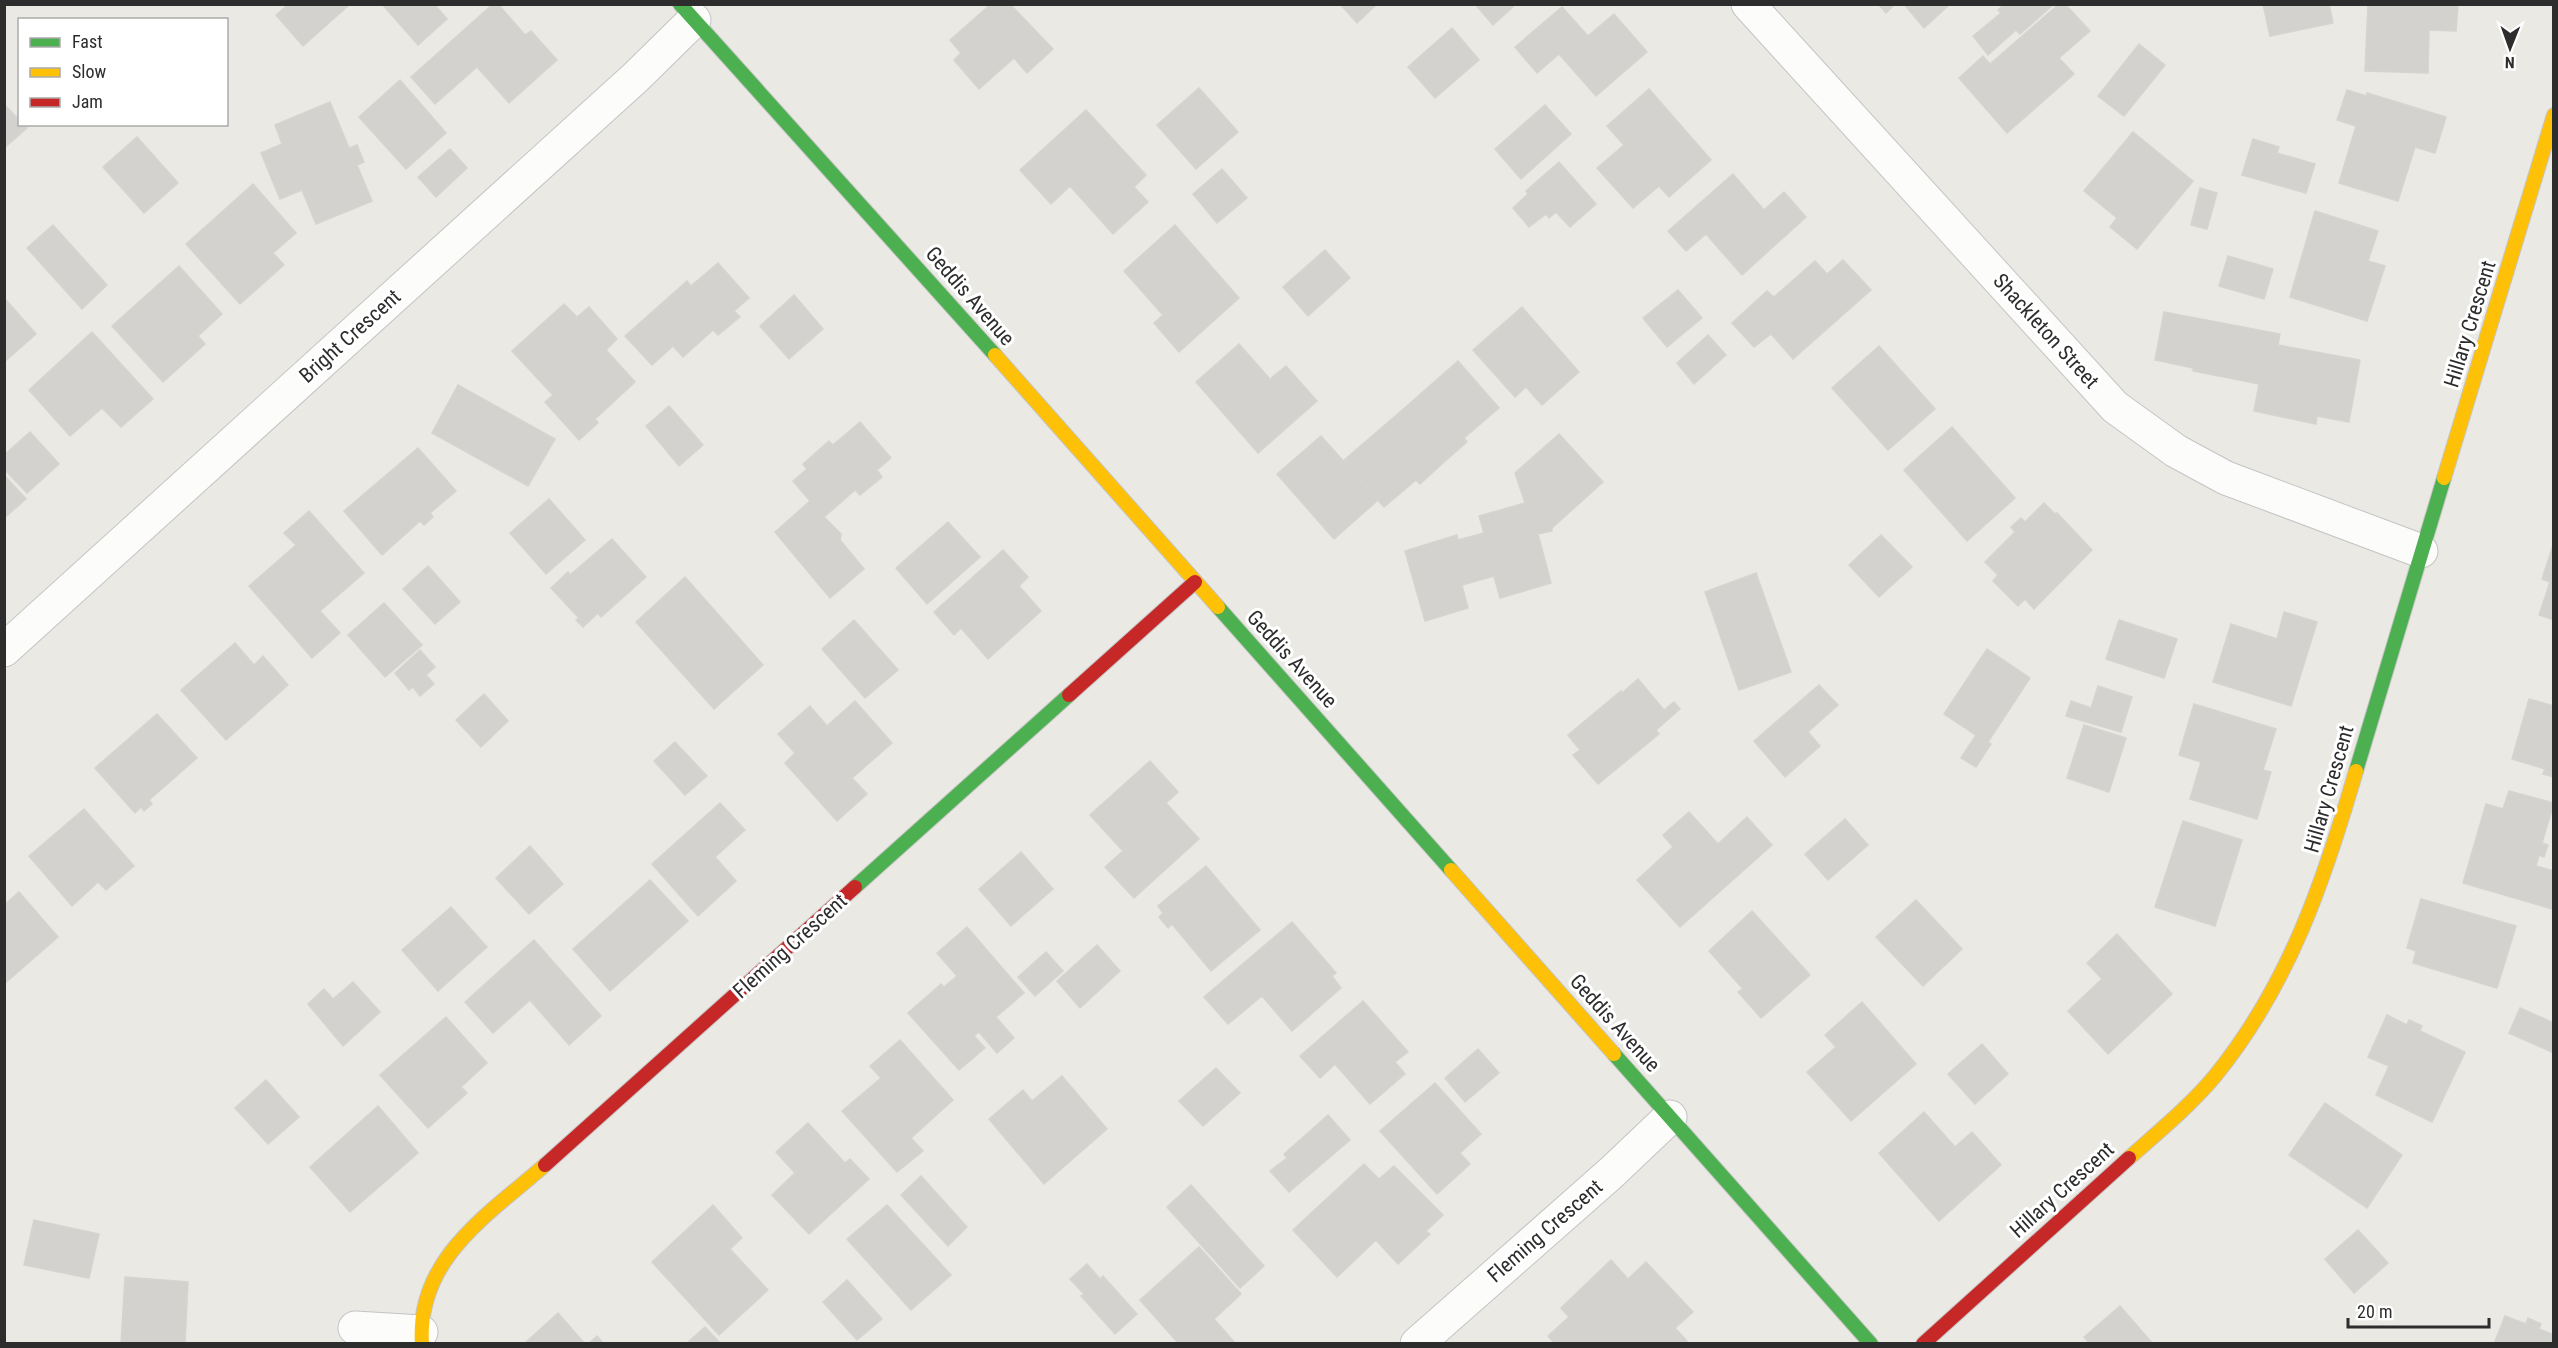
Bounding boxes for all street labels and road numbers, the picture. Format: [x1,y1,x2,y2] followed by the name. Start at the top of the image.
[921,242,1019,350] street label: Geddis Avenue
[2439,258,2501,390] street label: Hillary Crescent
[1988,269,2104,393] street label: Shackleton Street
[295,284,405,388] street label: Bright Crescent
[1242,605,1342,713] street label: Geddis Avenue
[2299,723,2359,855] street label: Hillary Crescent
[728,889,852,1003] street label: Fleming Crescent
[1565,969,1665,1077] street label: Geddis Avenue
[2005,1137,2119,1243] street label: Hillary Crescent
[1483,1175,1607,1287] street label: Fleming Crescent

